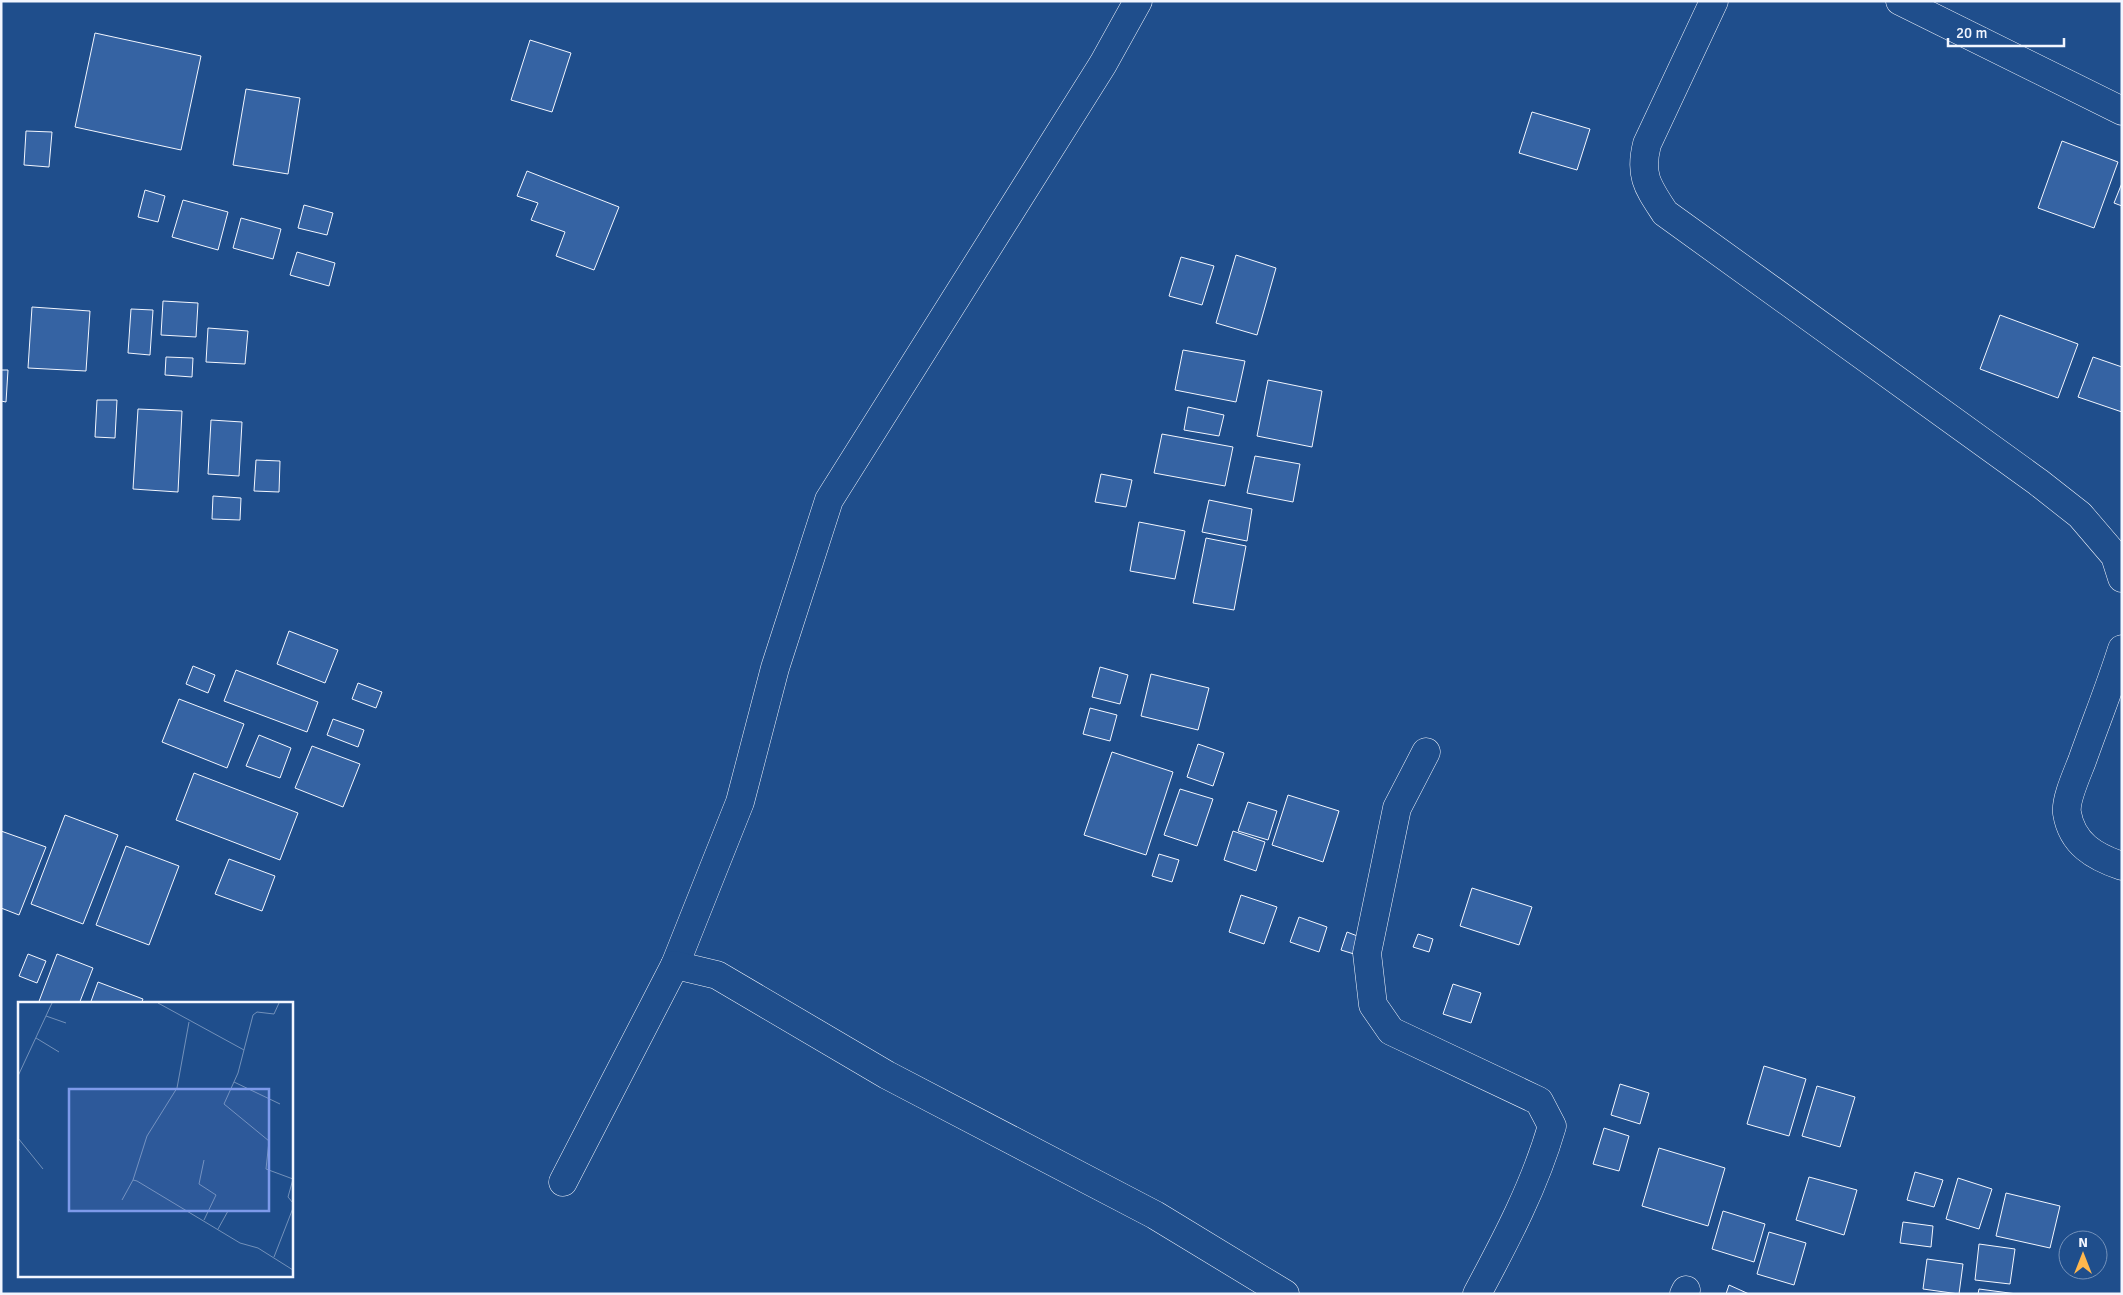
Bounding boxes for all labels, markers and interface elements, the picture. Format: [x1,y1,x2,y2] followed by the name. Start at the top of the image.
[1948,15,2064,47] scale bar
[1956,24,1987,42] text: 20 m
[18,1002,292,1278] inset map
[2058,1230,2108,1280] north arrow
[2078,1234,2088,1251] text: N

